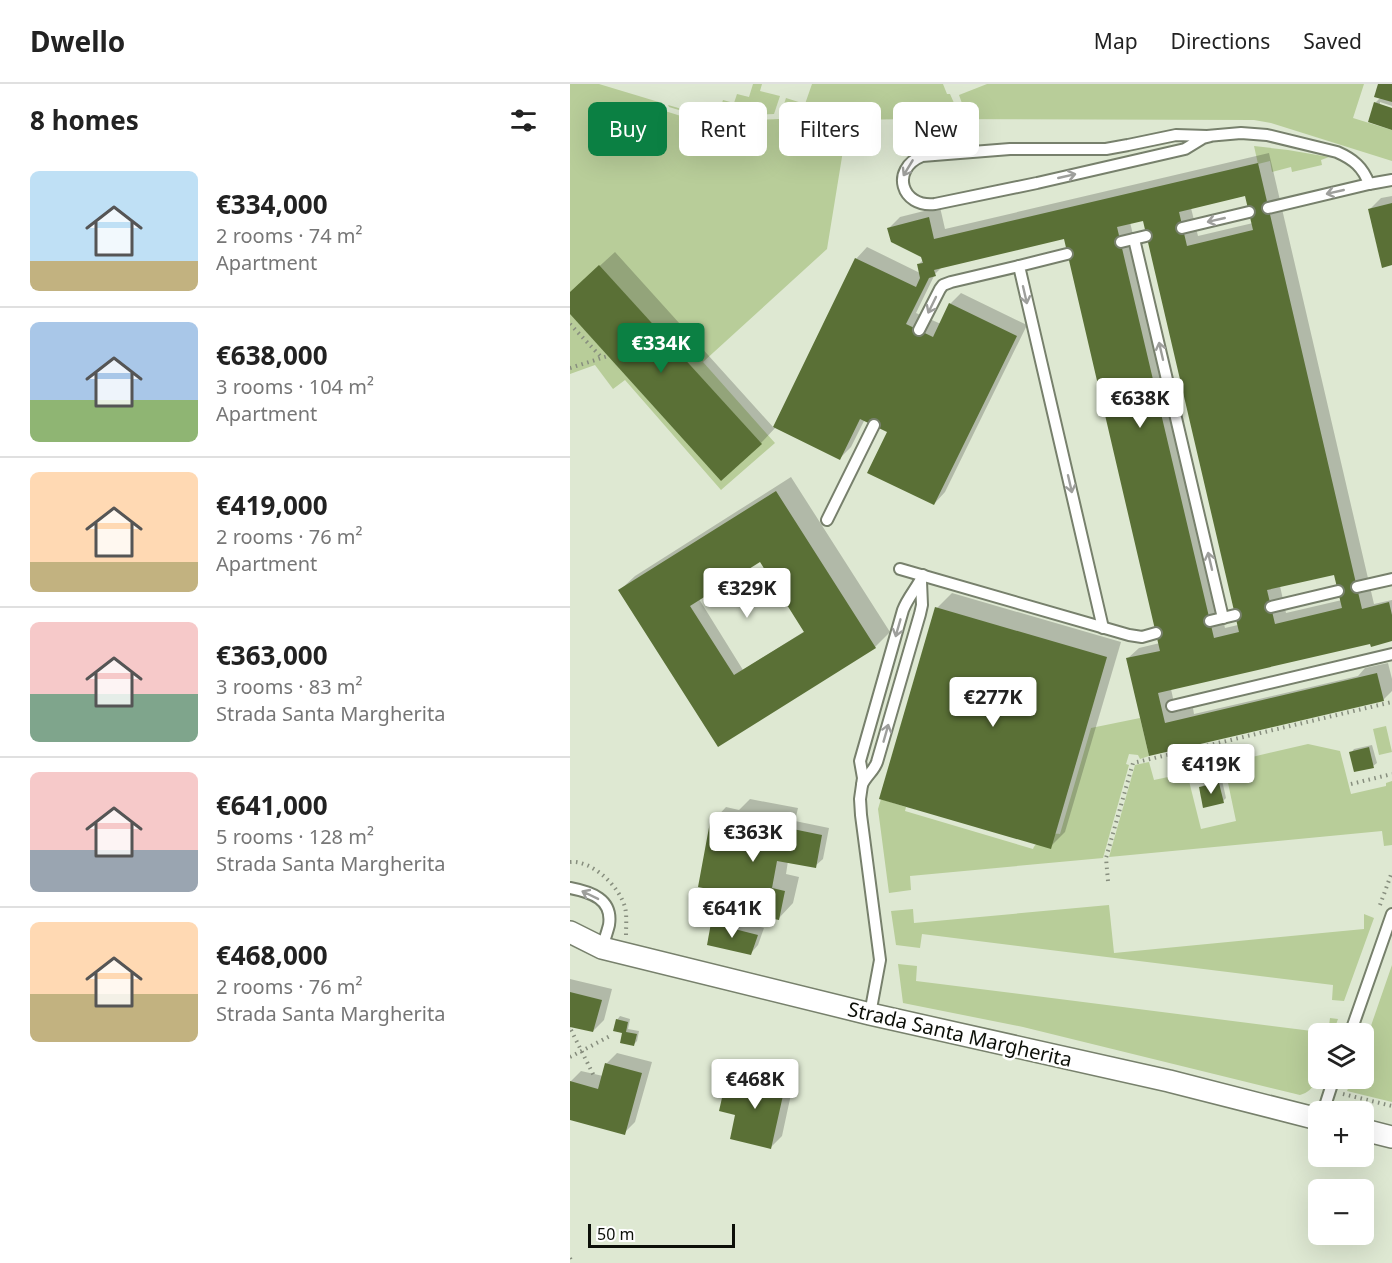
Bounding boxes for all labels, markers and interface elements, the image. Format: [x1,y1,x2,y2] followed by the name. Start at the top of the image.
[30,22,125,60] text: Dwello
[1094,27,1138,55] text: Map
[1171,27,1270,55] text: Directions
[1303,27,1362,55] text: Saved
[30,102,139,138] text: 8 homes
[588,102,667,156] chip: Buy
[679,102,767,156] chip: Rent
[779,102,881,156] chip: Filters
[893,102,979,156] chip: New
[507,104,540,137] icon: filters
[902,160,915,177] one-way arrow
[1057,170,1076,182] one-way arrow
[216,186,328,222] text: €334,000
[1326,186,1345,198] one-way arrow
[78,195,150,267] icon: home
[1207,214,1226,226] one-way arrow
[216,222,363,249] text: 2 rooms · 74 m²
[216,249,317,276] text: Apartment
[1020,285,1032,304] one-way arrow
[926,295,937,313] one-way arrow
[619,323,703,374] pin: €334K
[631,329,691,356] text: €334K
[216,337,328,373] text: €638,000
[1154,342,1166,361] one-way arrow
[78,346,150,418] icon: home
[216,373,374,400] text: 3 rooms · 104 m²
[1098,378,1182,429] pin: €638K
[1110,384,1170,411] text: €638K
[216,400,317,427] text: Apartment
[1064,475,1076,494] one-way arrow
[216,487,328,523] text: €419,000
[78,496,150,568] icon: home
[216,523,363,550] text: 2 rooms · 76 m²
[216,550,317,577] text: Apartment
[1203,552,1215,571] one-way arrow
[705,568,789,619] pin: €329K
[717,574,777,601] text: €329K
[892,618,903,637] one-way arrow
[216,637,328,673] text: €363,000
[78,646,150,718] icon: home
[216,673,363,700] text: 3 rooms · 83 m²
[951,677,1035,728] pin: €277K
[963,683,1023,710] text: €277K
[216,700,445,727] text: Strada Santa Margherita
[881,724,892,743] one-way arrow
[1169,744,1253,795] pin: €419K
[1181,750,1241,777] text: €419K
[216,787,328,823] text: €641,000
[78,796,150,868] icon: home
[711,812,795,863] pin: €363K
[723,818,783,845] text: €363K
[216,823,374,850] text: 5 rooms · 128 m²
[216,850,445,877] text: Strada Santa Margherita
[582,888,600,900] one-way arrow
[690,888,774,939] pin: €641K
[702,894,762,921] text: €641K
[216,937,328,973] text: €468,000
[78,946,150,1018] icon: home
[216,973,363,1000] text: 2 rooms · 76 m²
[845,995,1075,1073] street label: Strada Santa Margherita
[216,1000,445,1027] text: Strada Santa Margherita
[1308,1023,1374,1245] map controls
[1308,1023,1374,1089] button: layers
[713,1059,797,1110] pin: €468K
[725,1065,785,1092] text: €468K
[1308,1101,1374,1167] button: +
[1308,1179,1374,1245] button: −
[588,1221,735,1248] scale bar
[597,1223,634,1245] text: 50 m

